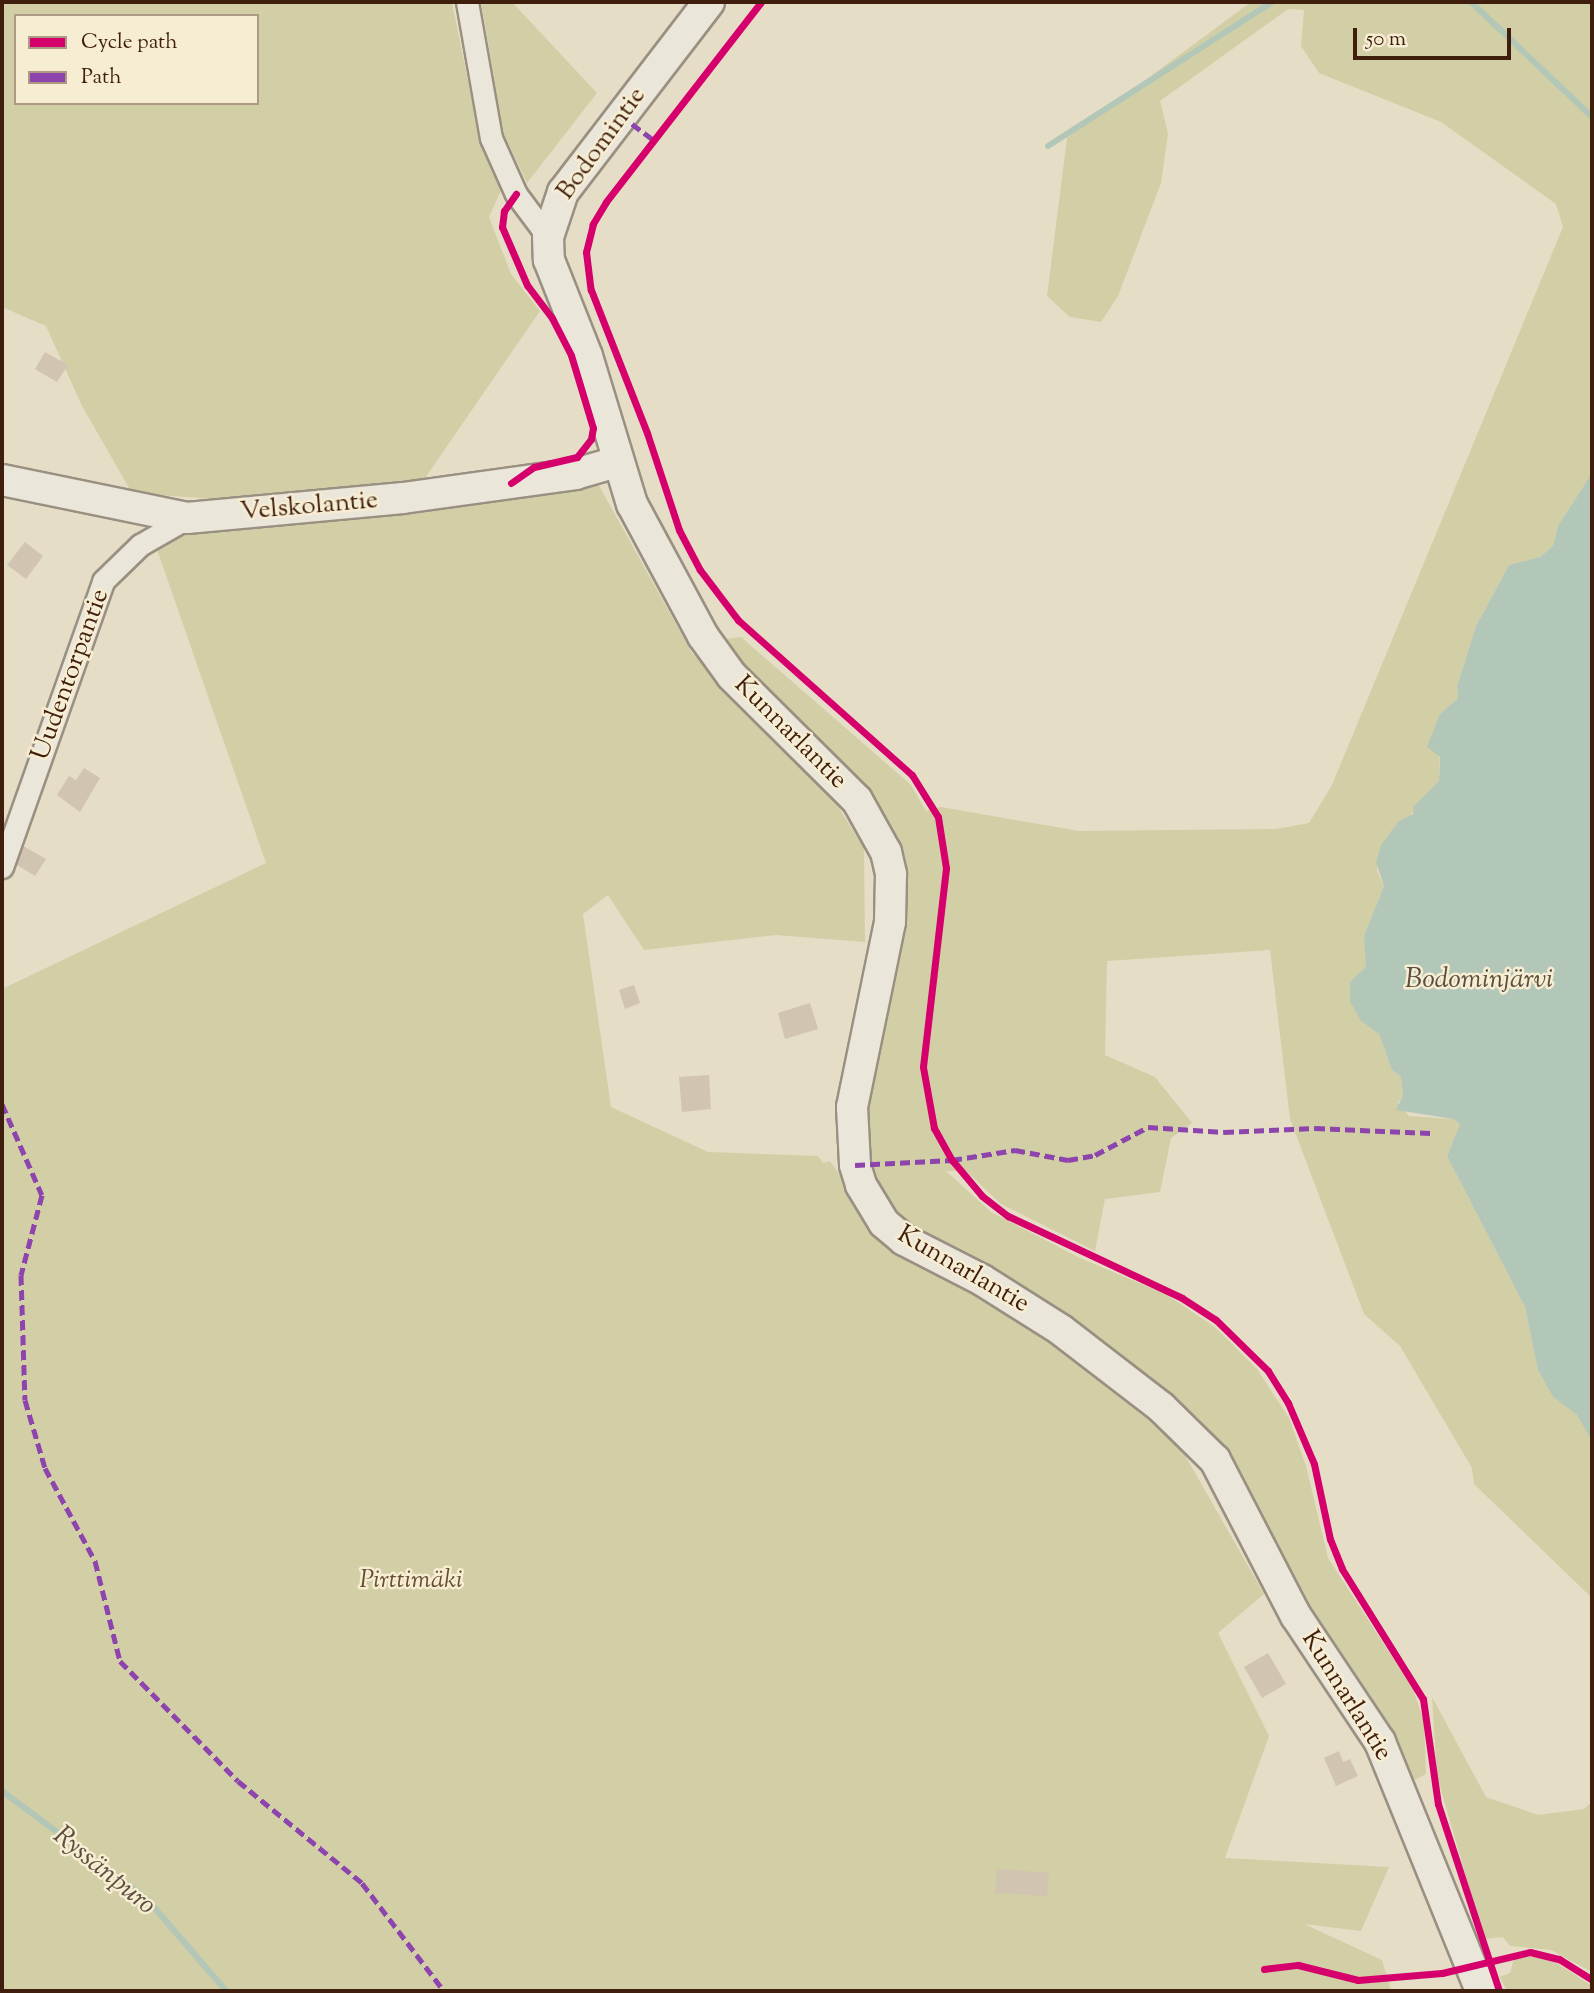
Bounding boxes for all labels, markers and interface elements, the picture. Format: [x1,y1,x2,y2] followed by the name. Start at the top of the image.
[14,14,259,105] legend
[1356,14,1514,58] scale bar
[1366,25,1406,55] text: 50 m
[81,28,178,58] text: Cycle path
[81,63,122,93] text: Path
[551,82,653,206] street label: Bodomintie
[239,485,379,529] street label: Velskolantie
[25,585,117,765] street label: Uudentorpantie
[727,670,853,796] street label: Kunnarlantie
[1405,963,1553,997] water label: Bodominjärvi
[891,1220,1035,1320] street label: Kunnarlantie
[359,1565,463,1597] park label: Pirttimäki
[1294,1625,1398,1767] street label: Kunnarlantie
[46,1819,162,1923] water label: Ryssänpuro

